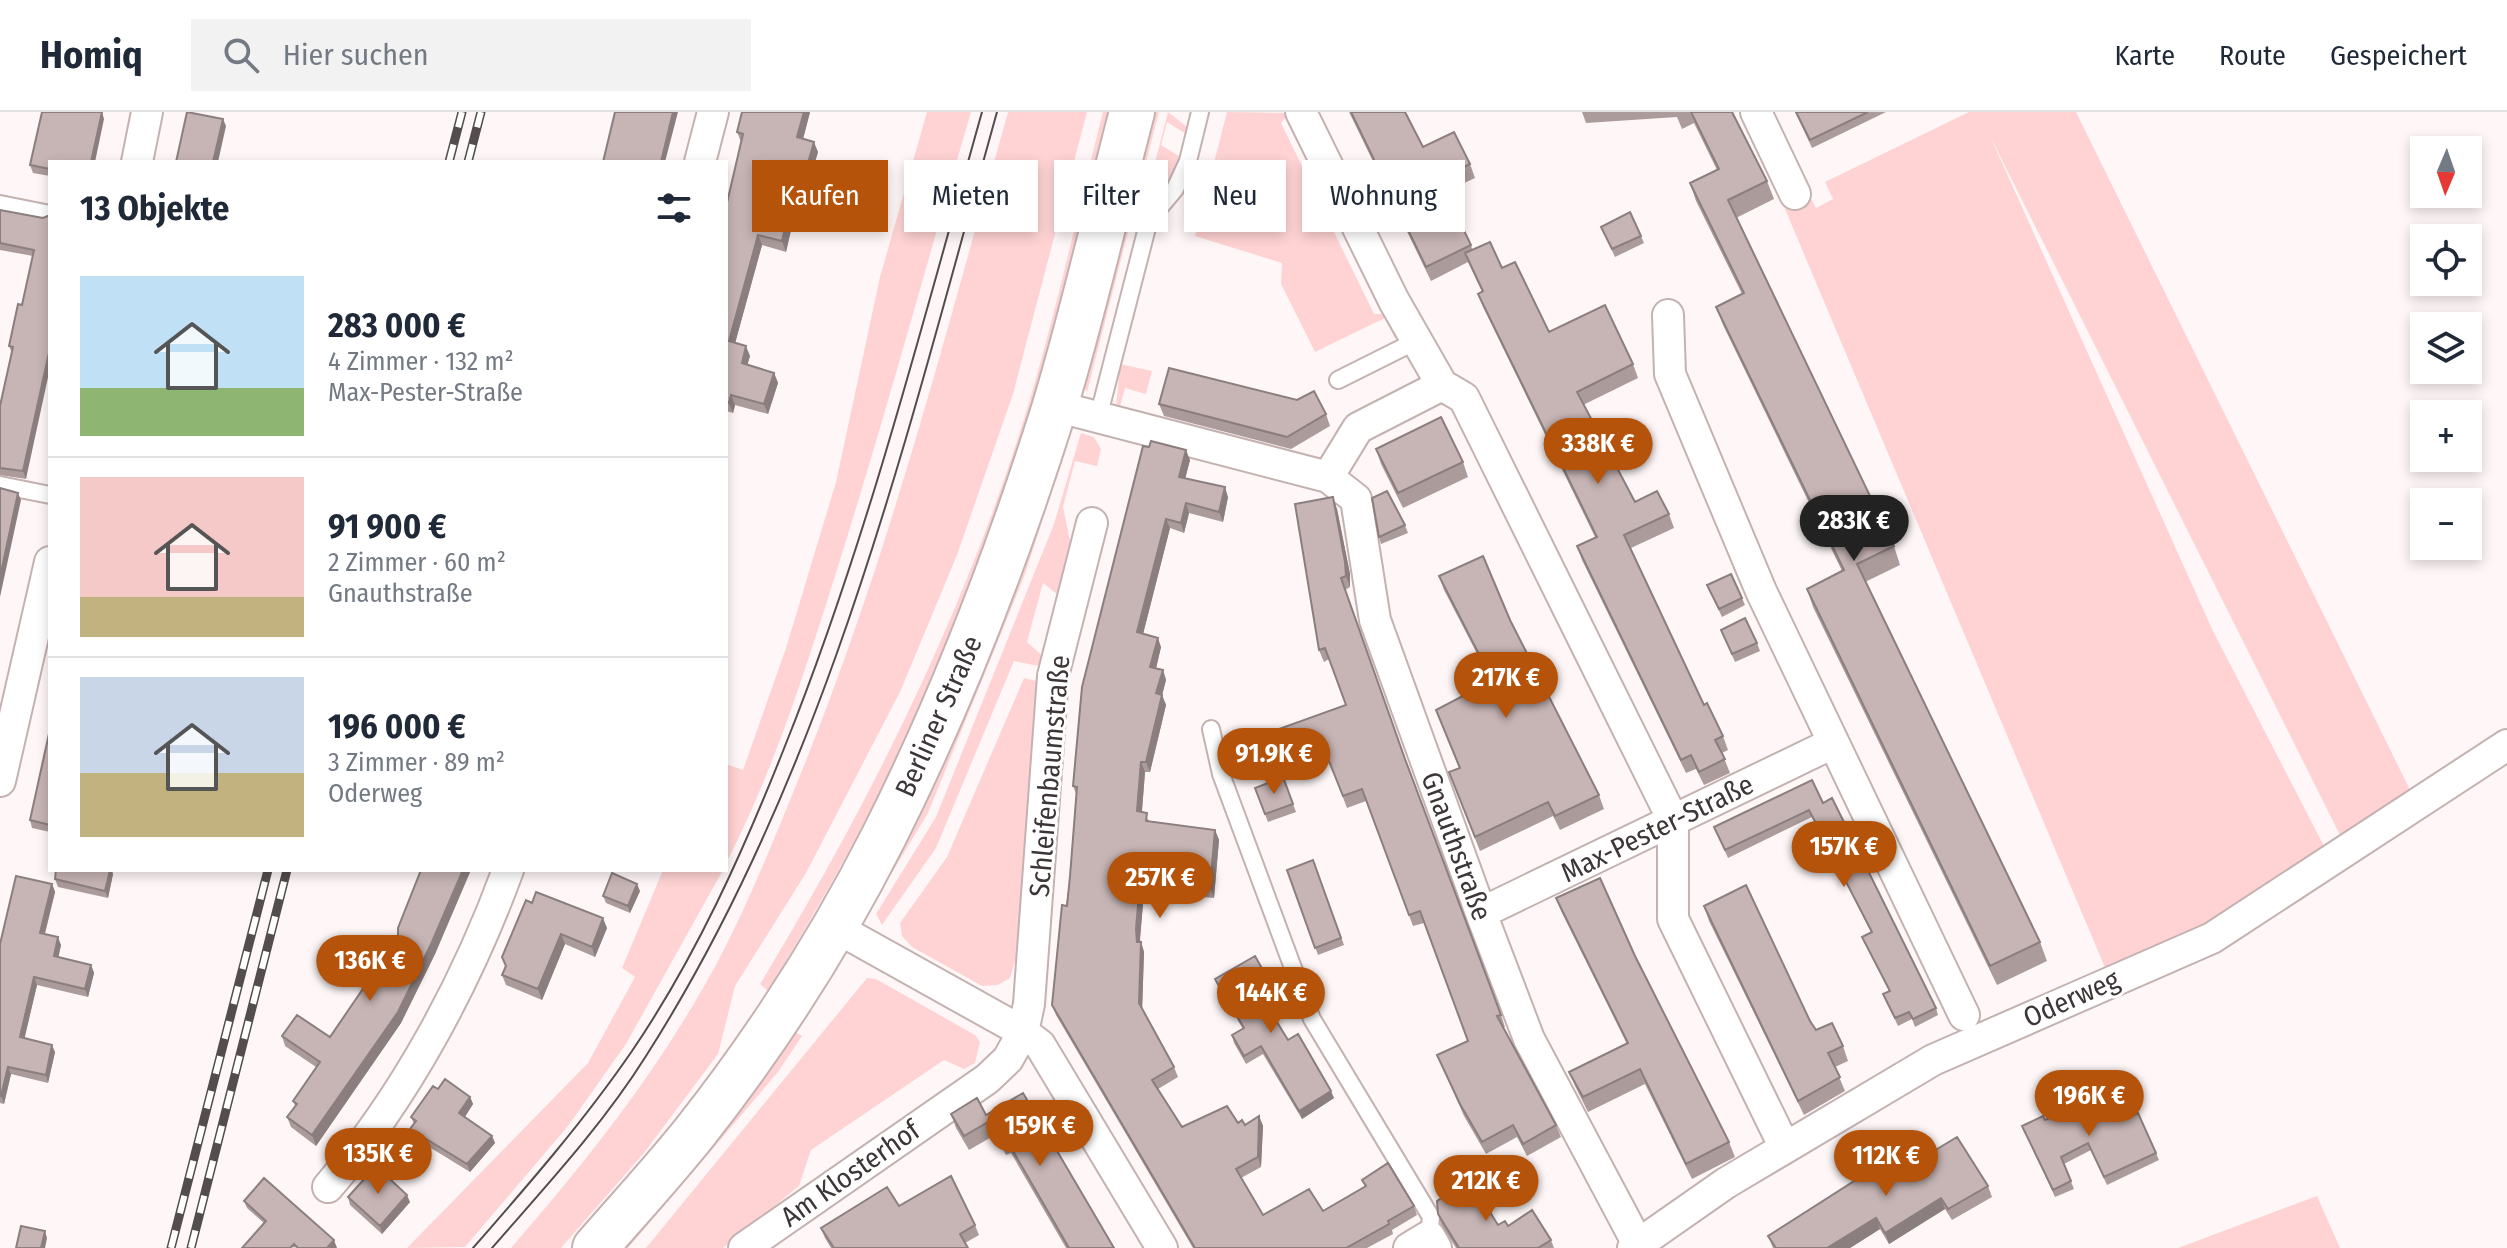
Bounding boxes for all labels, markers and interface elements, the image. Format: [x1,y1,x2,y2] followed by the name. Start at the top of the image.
[191,19,751,91] search box
[40,32,143,78] text: Homiq
[219,33,263,77] icon: search
[283,37,429,73] text: Hier suchen
[2114,39,2175,72] text: Karte
[2219,39,2286,72] text: Route
[2330,39,2467,72] text: Gespeichert
[2410,136,2482,208] north arrow
[2410,136,2482,560] map controls
[752,160,888,232] chip: Kaufen
[904,160,1038,232] chip: Mieten
[1054,160,1168,232] chip: Filter
[1184,160,1286,232] chip: Neu
[1302,160,1465,232] chip: Wohnung
[652,186,696,230] icon: filters
[80,188,229,229] text: 13 Objekte
[2410,224,2482,296] button: locate
[328,305,466,346] text: 283 000 €
[144,308,240,404] icon: home
[2410,312,2482,384] button: layers
[328,346,514,377] text: 4 Zimmer · 132 m²
[328,377,523,408] text: Max-Pester-Straße
[2410,400,2482,472] button: +
[1533,418,1663,486] pin: 338K €
[1562,428,1634,459] text: 338K €
[2410,488,2482,560] button: −
[1789,495,1919,563] pin: 283K €
[1818,505,1890,536] text: 283K €
[328,506,447,547] text: 91 900 €
[144,509,240,605] icon: home
[328,547,506,578] text: 2 Zimmer · 60 m²
[328,578,473,609] text: Gnauthstraße
[888,631,989,802] street label: Berliner Straße
[1441,652,1571,720] pin: 217K €
[1022,654,1077,898] street label: Schleifenbaumstraße
[1472,662,1540,693] text: 217K €
[328,706,466,747] text: 196 000 €
[144,709,240,805] icon: home
[1200,728,1348,796] pin: 91.9K €
[1235,738,1313,769] text: 91.9K €
[328,747,505,778] text: 3 Zimmer · 89 m²
[1414,767,1499,925] street label: Gnauthstraße
[1556,768,1759,889] street label: Max-Pester-Straße
[328,778,422,809] text: Oderweg
[1779,821,1909,889] pin: 157K €
[1810,831,1878,862] text: 157K €
[1095,852,1225,920] pin: 257K €
[1125,862,1195,893] text: 257K €
[305,935,435,1003] pin: 136K €
[334,945,406,976] text: 136K €
[2018,962,2125,1034] street label: Oderweg
[1206,967,1336,1035] pin: 144K €
[1235,977,1307,1008] text: 144K €
[2024,1070,2154,1138] pin: 196K €
[2053,1080,2125,1111] text: 196K €
[975,1100,1105,1168] pin: 159K €
[1004,1110,1076,1141] text: 159K €
[774,1112,928,1233] street label: Am Klosterhof
[313,1128,443,1196] pin: 135K €
[1821,1130,1951,1198] pin: 112K €
[343,1138,413,1169] text: 135K €
[1852,1140,1920,1171] text: 112K €
[1421,1155,1551,1223] pin: 212K €
[1451,1165,1521,1196] text: 212K €

